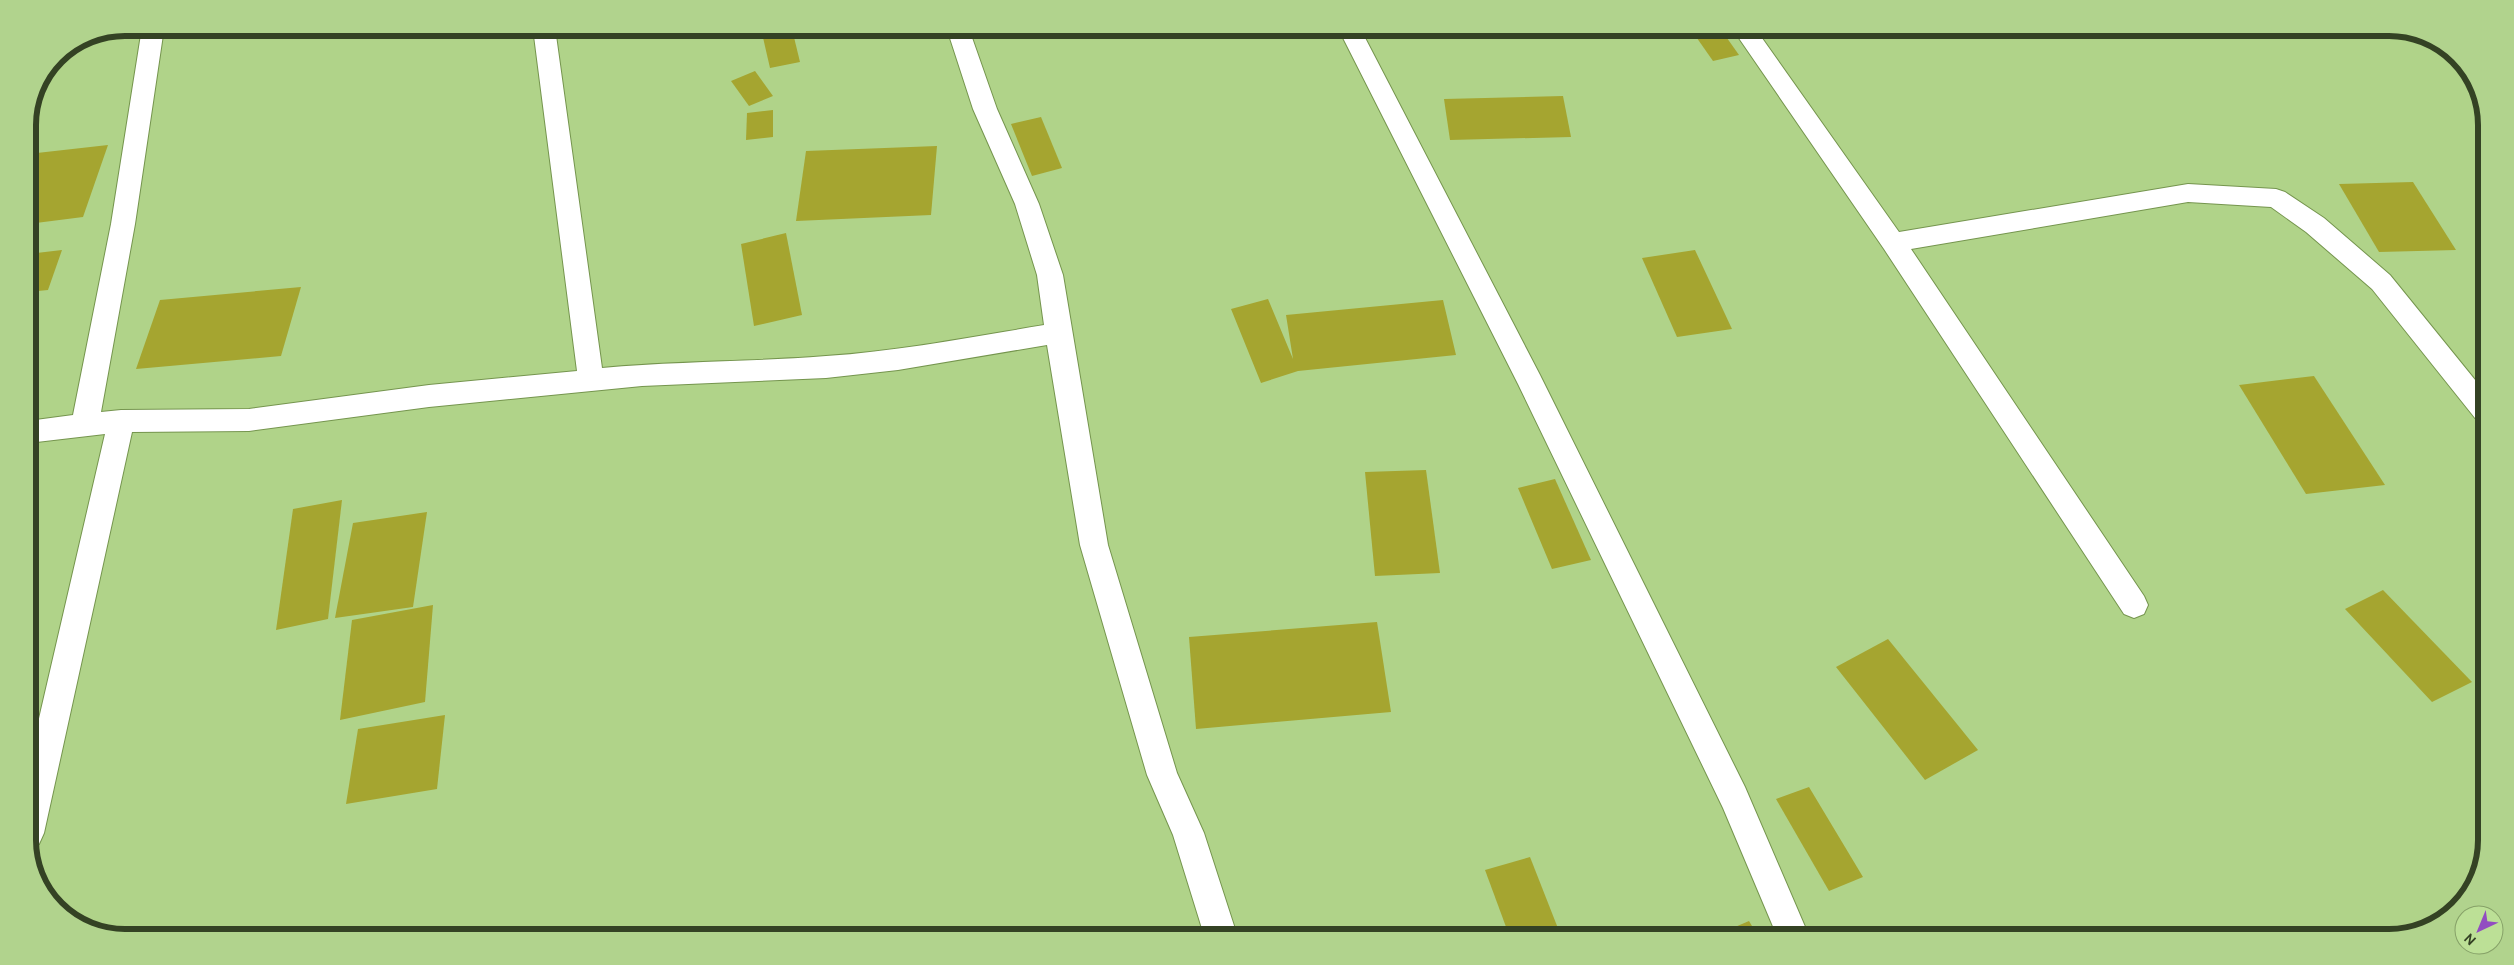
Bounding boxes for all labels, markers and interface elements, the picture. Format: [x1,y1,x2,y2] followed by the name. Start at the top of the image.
[2454,905,2504,955] north arrow
[2460,929,2480,949] text: N

